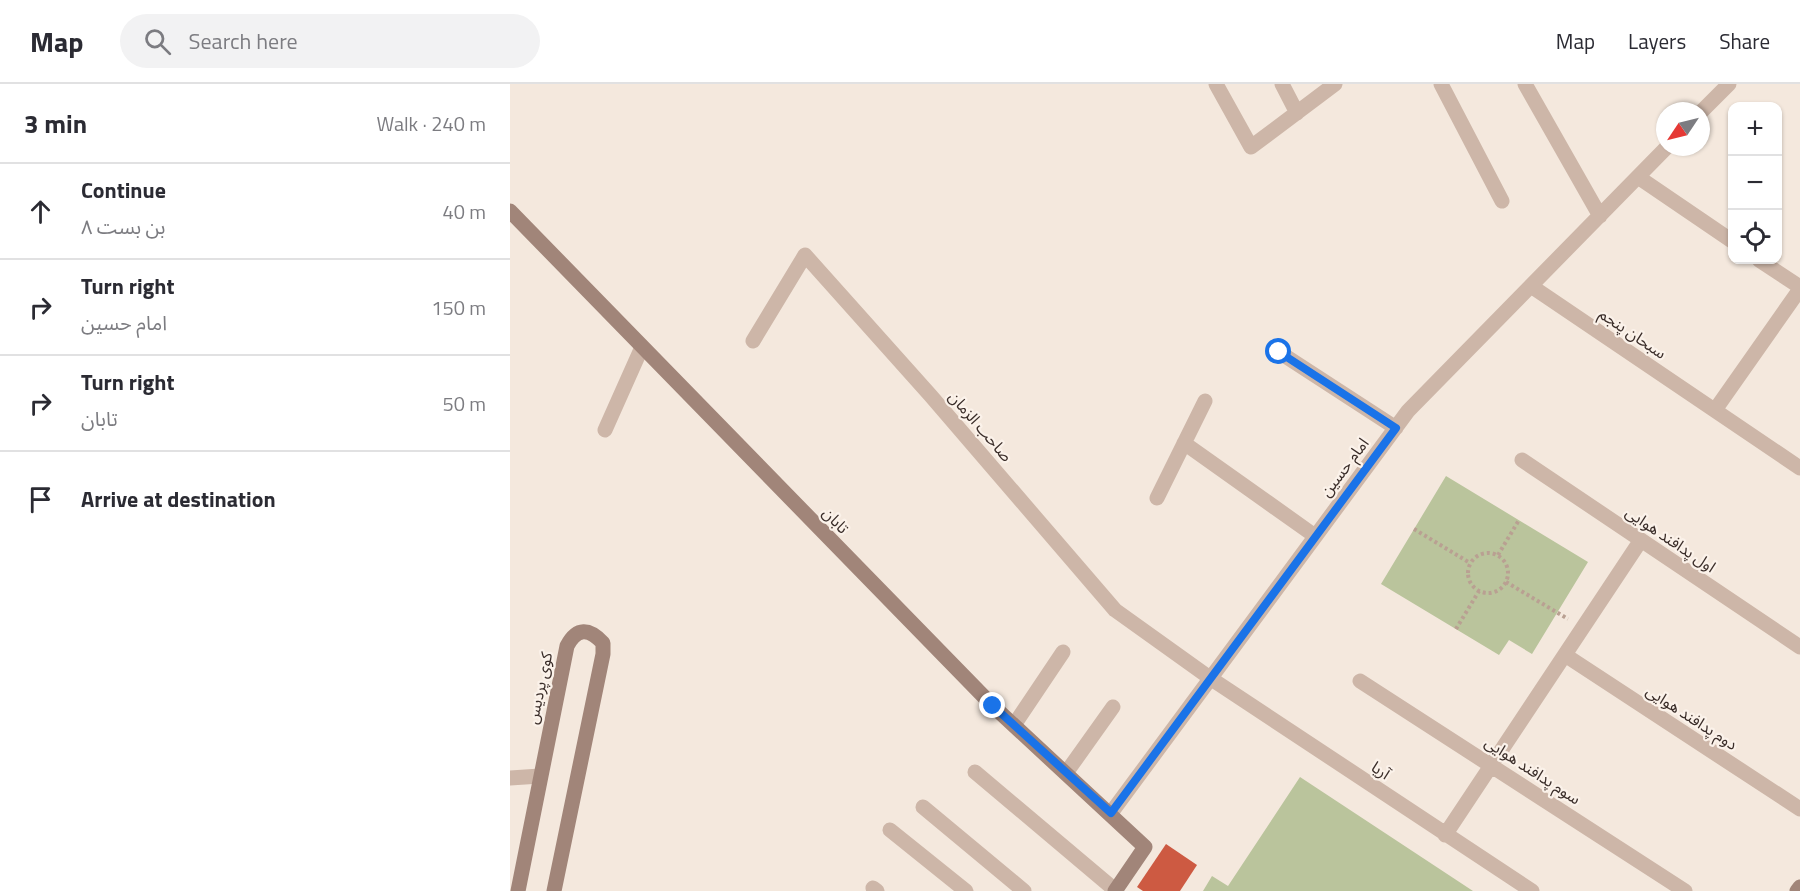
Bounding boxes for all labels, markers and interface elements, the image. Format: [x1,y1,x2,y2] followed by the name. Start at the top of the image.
[120,14,540,68] search box
[30,20,84,63] text: Map
[189,24,298,58] text: Search here
[141,25,174,58] icon: search
[1556,25,1595,57] text: Map
[1628,25,1686,57] text: Layers
[1719,25,1770,57] text: Share
[1656,102,1710,156] north arrow
[1728,102,1782,264] map controls
[1728,102,1782,156] button: +
[24,104,87,143] text: 3 min
[377,108,486,139] text: Walk · 240 m
[1728,156,1782,210] button: −
[81,173,166,207] text: Continue
[24,195,57,228] icon: ahead
[442,196,486,227] text: 40 m
[1728,210,1782,264] button: locate
[81,211,165,242] text: بن بست ۸
[81,269,175,303] text: Turn right
[24,291,57,324] icon: right
[431,292,486,323] text: 150 m
[1594,302,1672,365] street label: سبحان پنجم
[81,307,167,338] text: امام حسین
[1265,338,1291,364] route start
[81,365,175,399] text: Turn right
[943,385,1019,467] street label: صاحب الزمان
[24,387,57,420] icon: right
[442,388,486,419] text: 50 m
[81,403,118,434] text: تابان
[1314,432,1375,502] street label: امام حسین
[81,482,276,516] text: Arrive at destination
[24,483,57,516] icon: arrive
[1621,500,1721,578] street label: اول پدافند هوایی
[817,501,855,539] street label: تابان
[520,649,558,726] street label: کوی پردیس
[1641,678,1743,756] street label: دوم پدافند هوایی
[979,692,1005,718] route end
[1480,730,1586,811] street label: سوم پدافند هوایی
[1367,755,1397,786] street label: آریا

